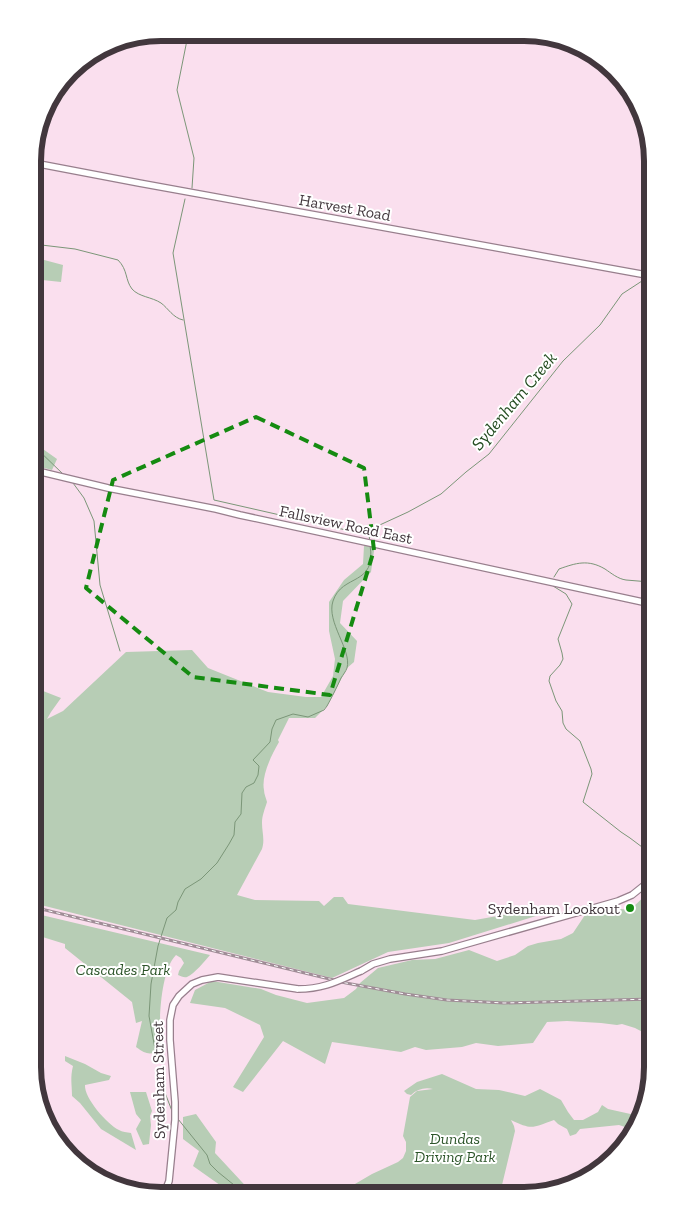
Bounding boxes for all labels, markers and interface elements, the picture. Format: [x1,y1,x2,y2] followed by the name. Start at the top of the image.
[298,190,392,225] street label: Harvest Road
[467,347,561,455] water label: Sydenham Creek
[278,501,414,548] street label: Fallsview Road East
[488,899,620,918] place label: Sydenham Lookout
[624,902,636,914] marker: Sydenham Lookout
[76,960,170,979] park label: Cascades Park
[148,1021,169,1139] street label: Sydenham Street
[414,1129,496,1166] park label: Dundas Driving Park

